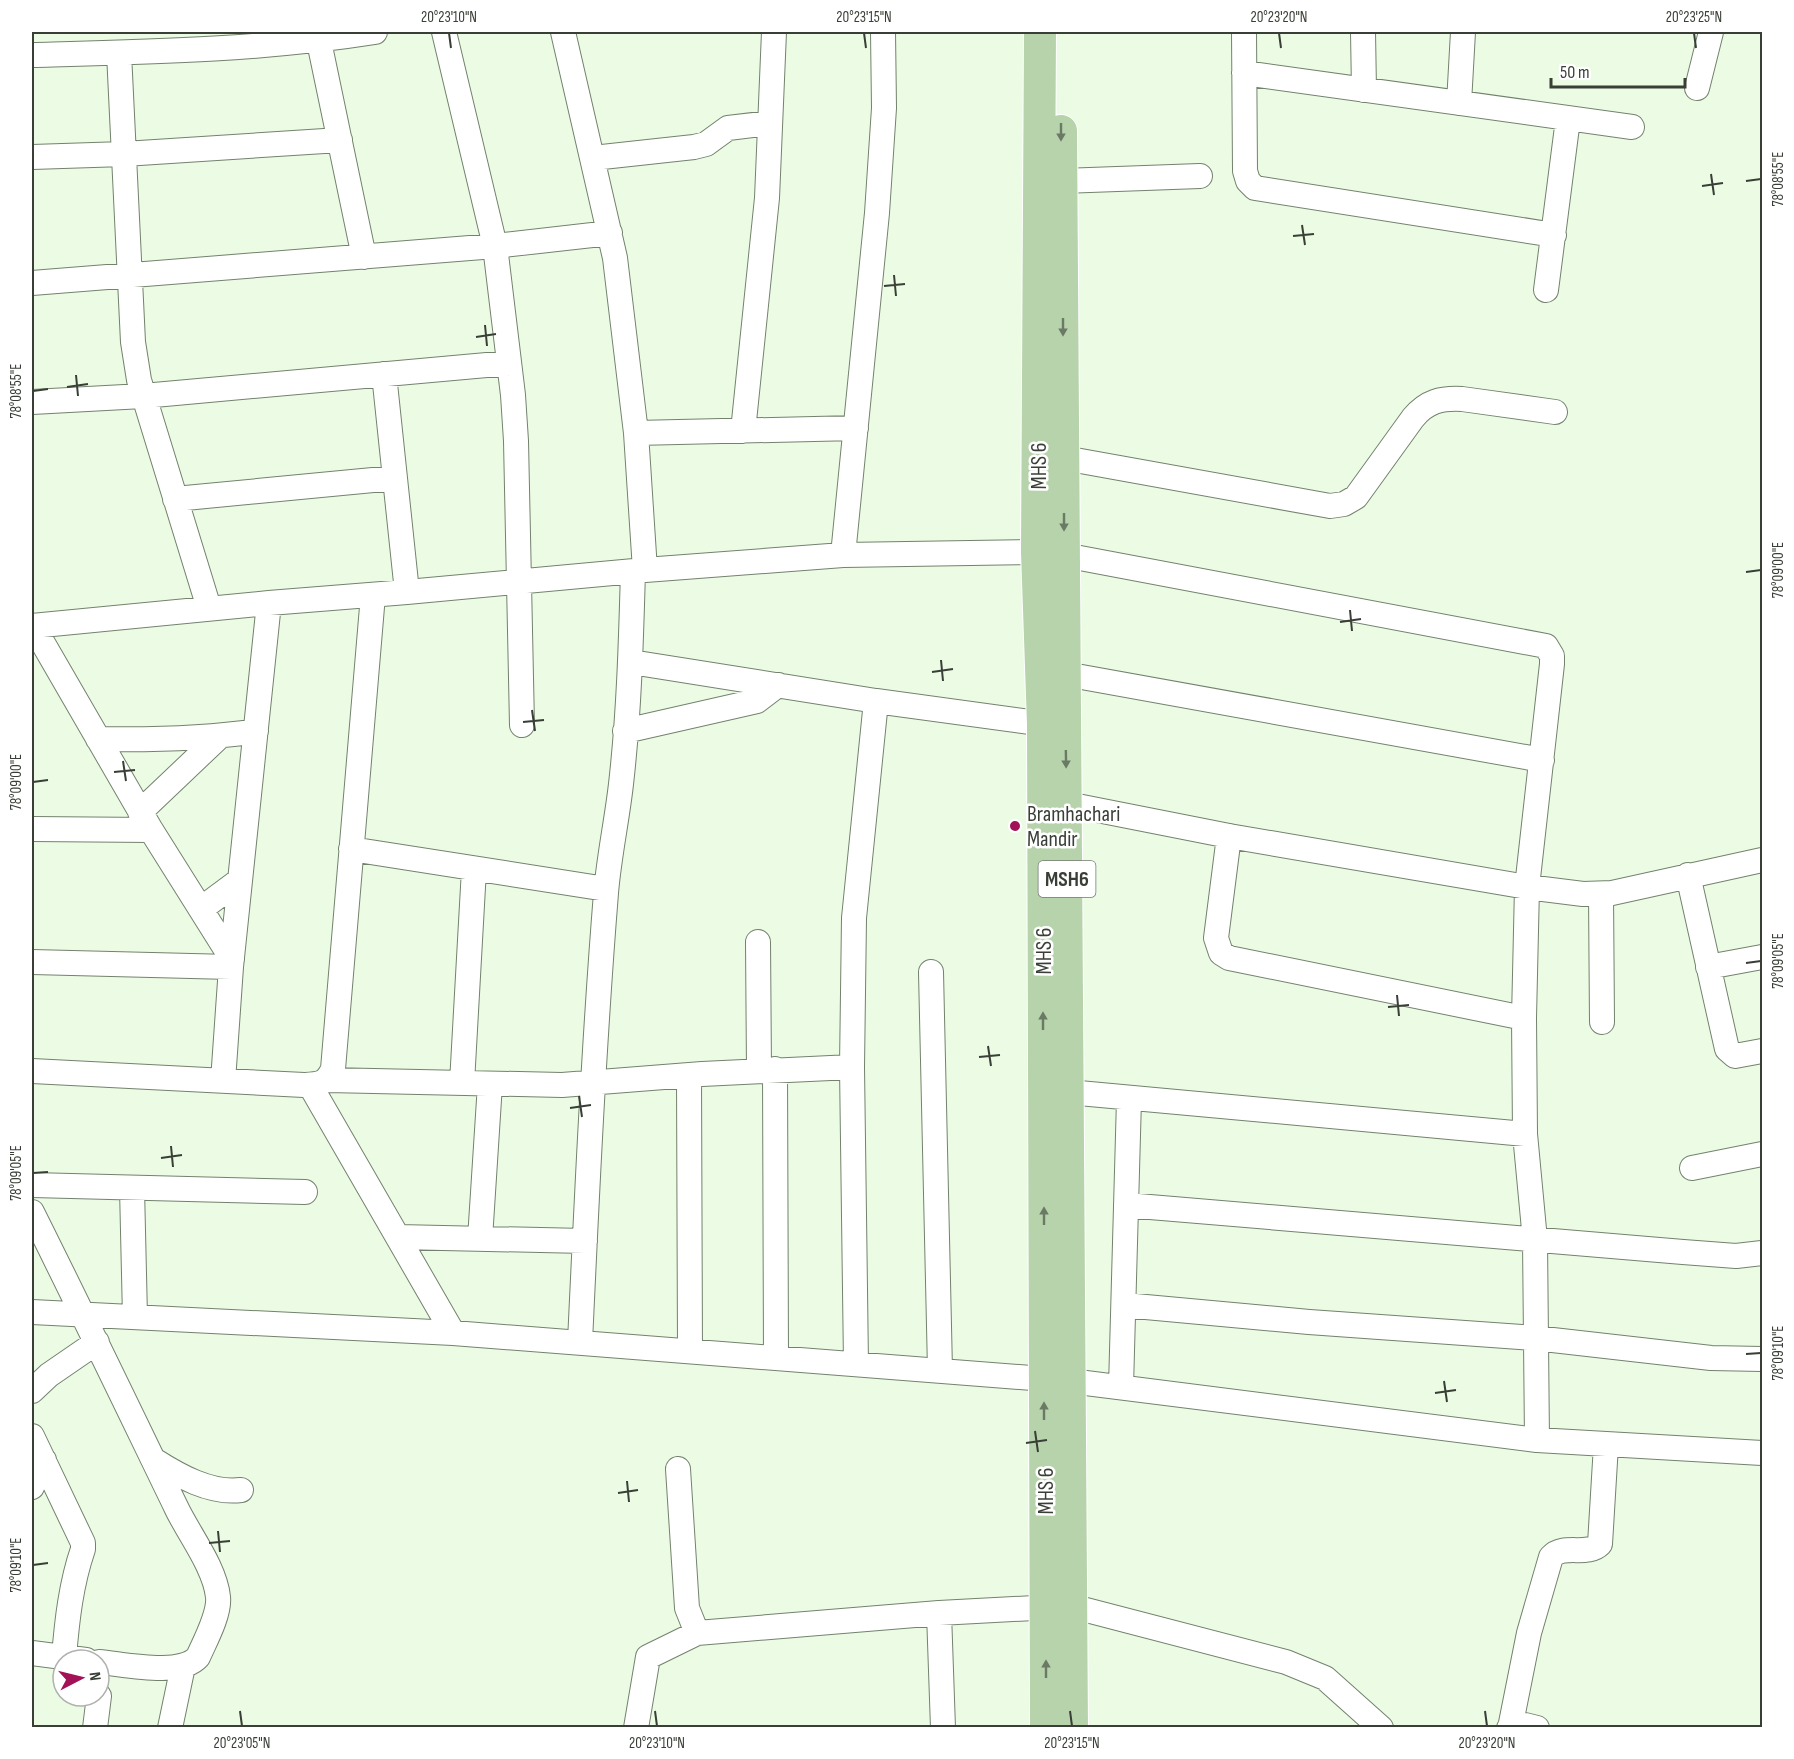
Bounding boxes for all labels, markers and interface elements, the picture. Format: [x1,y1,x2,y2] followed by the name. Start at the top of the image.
[421,8,477,27] text: 20°23'10"N
[836,8,892,27] text: 20°23'15"N
[1251,8,1308,27] text: 20°23'20"N
[1666,8,1722,27] text: 20°23'25"N
[1551,51,1684,89] scale bar
[1560,62,1590,83] text: 50 m
[1056,122,1066,141] one-way arrow
[1769,152,1788,206] text: 78°08'55"E
[1058,317,1068,336] one-way arrow
[7,364,26,418] text: 78°08'55"E
[1026,443,1053,489] street label: MHS 6
[1059,512,1069,531] one-way arrow
[1769,542,1788,598] text: 78°09'00"E
[1061,749,1071,768] one-way arrow
[7,754,26,810] text: 78°09'00"E
[1027,801,1120,853] place label: Bramhachari Mandir
[1008,819,1022,833] marker: Bramhachari Mandir
[1038,861,1096,897] road number: MSH6
[1031,928,1058,974] street label: MHS 6
[1769,933,1788,989] text: 78°09'05"E
[1038,1012,1048,1031] one-way arrow
[7,1145,26,1201] text: 78°09'05"E
[1039,1207,1049,1226] one-way arrow
[1769,1326,1788,1380] text: 78°09'10"E
[1039,1402,1049,1421] one-way arrow
[1033,1468,1060,1514] street label: MHS 6
[7,1538,26,1592] text: 78°09'10"E
[51,1648,111,1708] north arrow
[1041,1660,1051,1679] one-way arrow
[84,1671,104,1682] text: N
[214,1734,270,1753] text: 20°23'05"N
[629,1734,685,1753] text: 20°23'10"N
[1044,1734,1100,1753] text: 20°23'15"N
[1459,1734,1516,1753] text: 20°23'20"N

